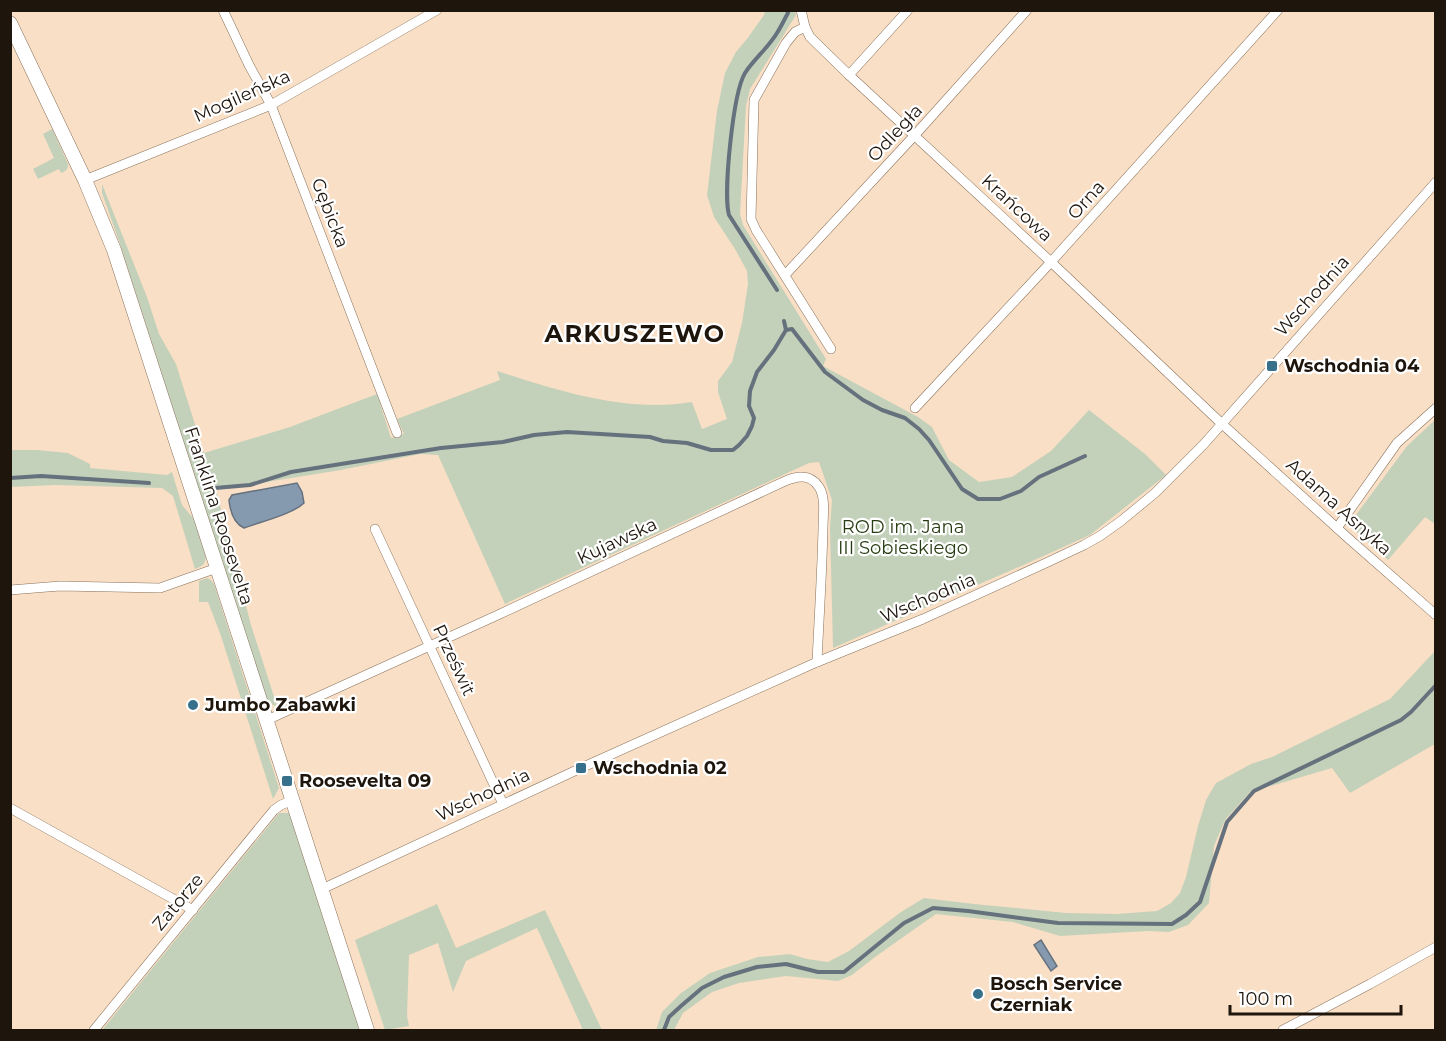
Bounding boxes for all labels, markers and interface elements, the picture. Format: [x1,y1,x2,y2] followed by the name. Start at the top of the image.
[190,65,294,127] street label: Mogileńska
[863,100,927,166] street label: Odległa
[977,170,1057,246] street label: Krańcowa
[307,175,353,251] street label: Gębicka
[1063,176,1109,224] street label: Orna
[1270,251,1354,341] street label: Wschodnia
[544,319,725,348] district label: ARKUSZEWO
[1284,355,1420,377] place label: Wschodnia 04
[1265,359,1279,373] marker: Wschodnia 04
[180,424,258,608] street label: Franklina Roosevelta
[1282,454,1396,560] street label: Adama Asnyka
[574,513,660,569] street label: Kujawska
[838,516,968,559] park label: ROD im. Jana III Sobieskiego
[877,568,979,628] street label: Wschodnia
[428,621,480,699] street label: Prześwit
[204,694,356,716] place label: Jumbo Zabawki
[186,698,200,712] marker: Jumbo Zabawki
[593,757,727,779] place label: Wschodnia 02
[574,761,588,775] marker: Wschodnia 02
[433,764,533,826] street label: Wschodnia
[299,770,431,792] place label: Roosevelta 09
[280,774,294,788] marker: Roosevelta 09
[148,869,208,935] street label: Zatorze
[990,973,1122,1016] place label: Bosch Service Czerniak
[1230,978,1401,1016] scale bar
[971,987,985,1001] marker: Bosch Service Czerniak
[1239,988,1293,1010] text: 100 m

